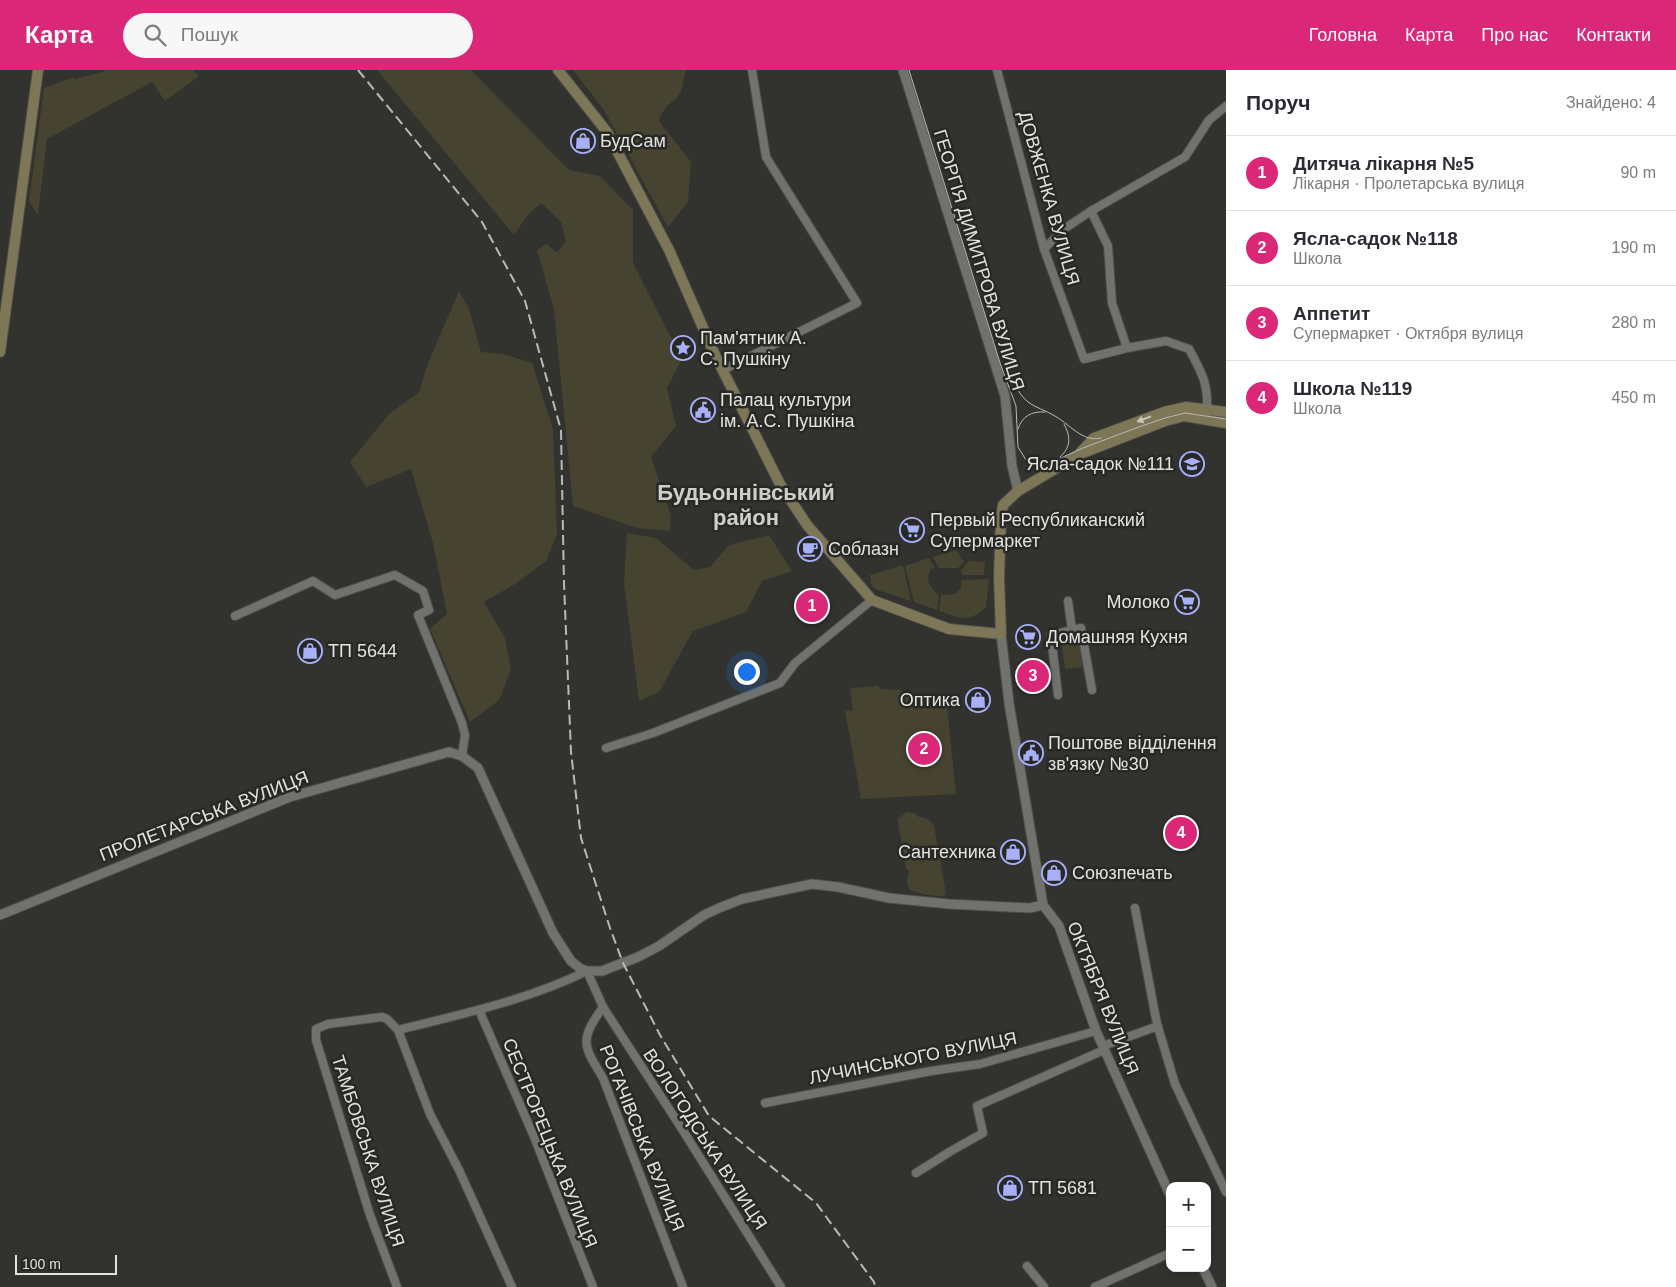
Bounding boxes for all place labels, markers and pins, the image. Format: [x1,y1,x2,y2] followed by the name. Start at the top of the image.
[570,128,596,154] shop icon: БудСам
[600,131,666,151] place label: БудСам
[700,328,807,369] place label: Пам'ятник А. С. Пушкіну
[670,335,696,361] place icon: Пам'ятник А. С. Пушкіну
[720,390,856,431] place label: Палац культури ім. А.С. Пушкіна
[690,397,716,423] public building icon: Палац культури ім. А.С. Пушкіна
[1179,451,1205,477] school or university icon: Ясла-садок №111
[1026,454,1174,474] place label: Ясла-садок №111
[930,510,1145,551] place label: Первый Республиканский Супермаркет
[899,517,925,543] supermarket icon: Первый Республиканский Супермаркет
[797,536,823,562] cafe icon: Соблазн
[828,539,899,559] place label: Соблазн
[796,587,828,625] pin: 1
[1174,589,1200,615] supermarket icon: Молоко
[1106,592,1170,612] place label: Молоко
[1015,624,1041,650] supermarket icon: Домашняя Кухня
[1046,627,1188,647] place label: Домашняя Кухня
[297,638,323,664] shop icon: ТП 5644
[328,641,397,661] place label: ТП 5644
[1017,657,1049,695] pin: 3
[965,687,991,713] shop icon: Оптика
[900,690,961,710] place label: Оптика
[908,730,940,768] pin: 2
[1048,733,1217,774] place label: Поштове відділення зв'язку №30
[1018,740,1044,766] public building icon: Поштове відділення зв'язку №30
[1165,814,1197,852] pin: 4
[1000,839,1026,865] shop icon: Сантехника
[898,842,997,862] place label: Сантехника
[1041,860,1067,886] shop icon: Союзпечать
[1072,863,1173,883] place label: Союзпечать
[997,1175,1023,1201] shop icon: ТП 5681
[1028,1178,1097,1198] place label: ТП 5681

